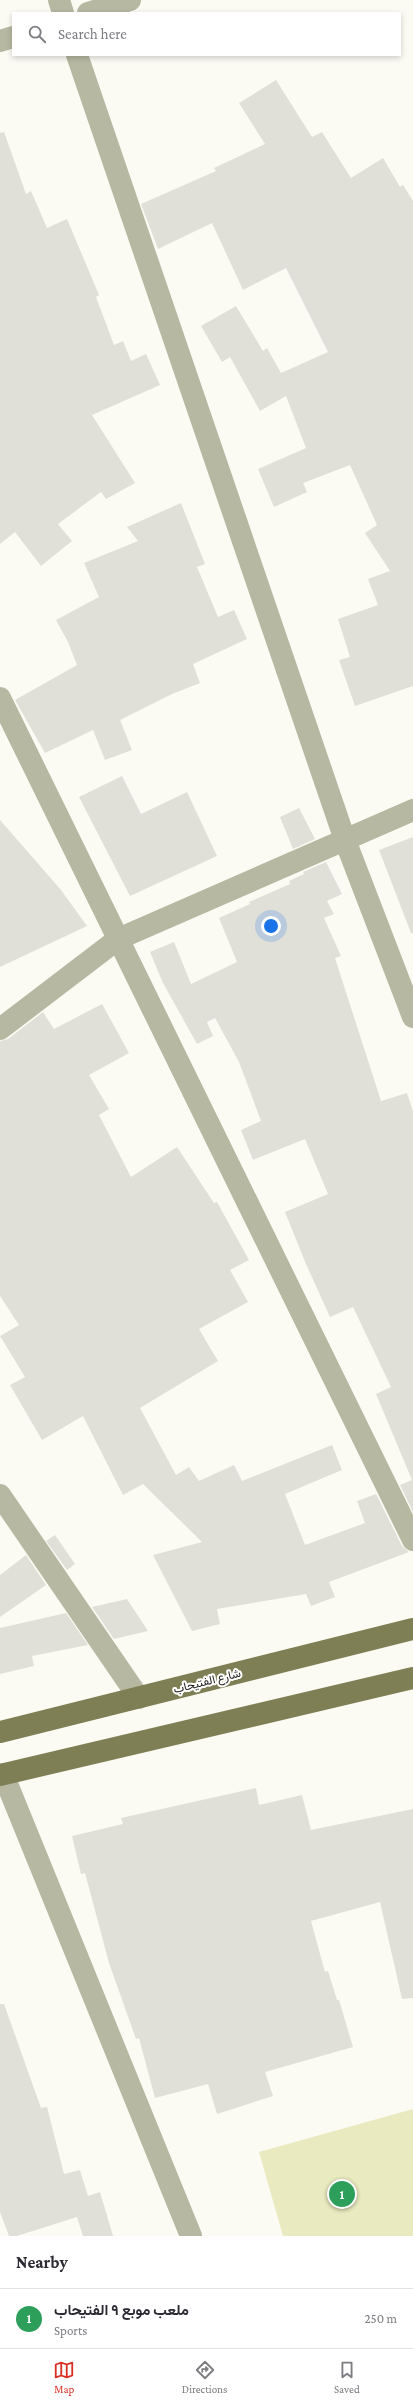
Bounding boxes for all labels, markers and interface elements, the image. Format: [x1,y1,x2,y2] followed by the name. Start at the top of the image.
[12,12,401,56] search box
[26,23,48,45] icon: search
[58,26,127,42] text: Search here
[261,916,281,936] your location
[172,1666,243,1698] street label: شارع الفتيحاب
[329,2179,355,2209] pin: 1
[16,2253,68,2272] text: Nearby
[54,2302,189,2318] text: ملعب موبع ٩ الفتيحاب
[27,2311,31,2326] text: 1
[364,2311,397,2326] text: 250 m
[54,2323,87,2338] text: Sports
[53,2359,75,2395] tab: Map
[182,2359,227,2395] tab: Directions
[334,2359,360,2395] tab: Saved

